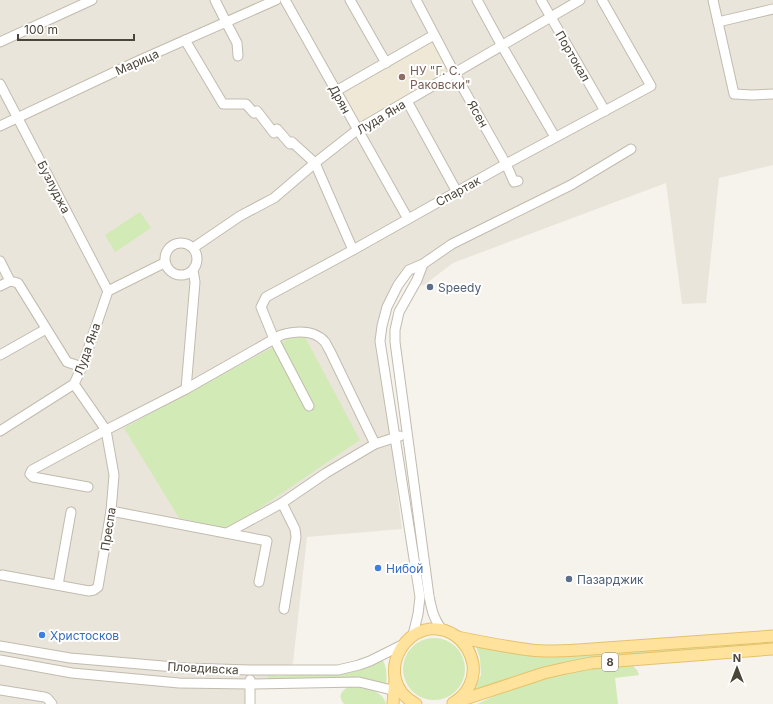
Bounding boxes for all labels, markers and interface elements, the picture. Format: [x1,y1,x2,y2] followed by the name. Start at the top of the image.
[18,16,134,42] scale bar
[24,22,58,37] text: 100 m
[552,28,594,84] street label: Портокал
[113,46,161,78] street label: Марица
[410,63,471,92] place label: НУ "Г. С. Раковски"
[397,72,407,82] marker: НУ "Г. С. Раковски"
[326,82,354,116] street label: Дрян
[354,97,408,137] street label: Луда Яна
[464,98,492,130] street label: Ясен
[34,158,74,216] street label: Бузлуджа
[433,172,483,209] street label: Спартак
[438,280,481,295] place label: Speedy
[425,282,435,292] marker: Speedy
[71,321,103,377] street label: Луда Яна
[97,506,119,552] street label: Преспа
[386,561,423,576] place label: Нибой
[373,563,383,573] marker: Нибой
[577,572,644,587] place label: Пазарджик
[564,574,574,584] marker: Пазарджик
[50,628,119,643] place label: Христосков
[37,630,47,640] marker: Христосков
[717,648,757,688] north arrow
[733,651,741,665] text: N
[602,653,618,671] road number: 8
[167,659,239,677] street label: Пловдивска

